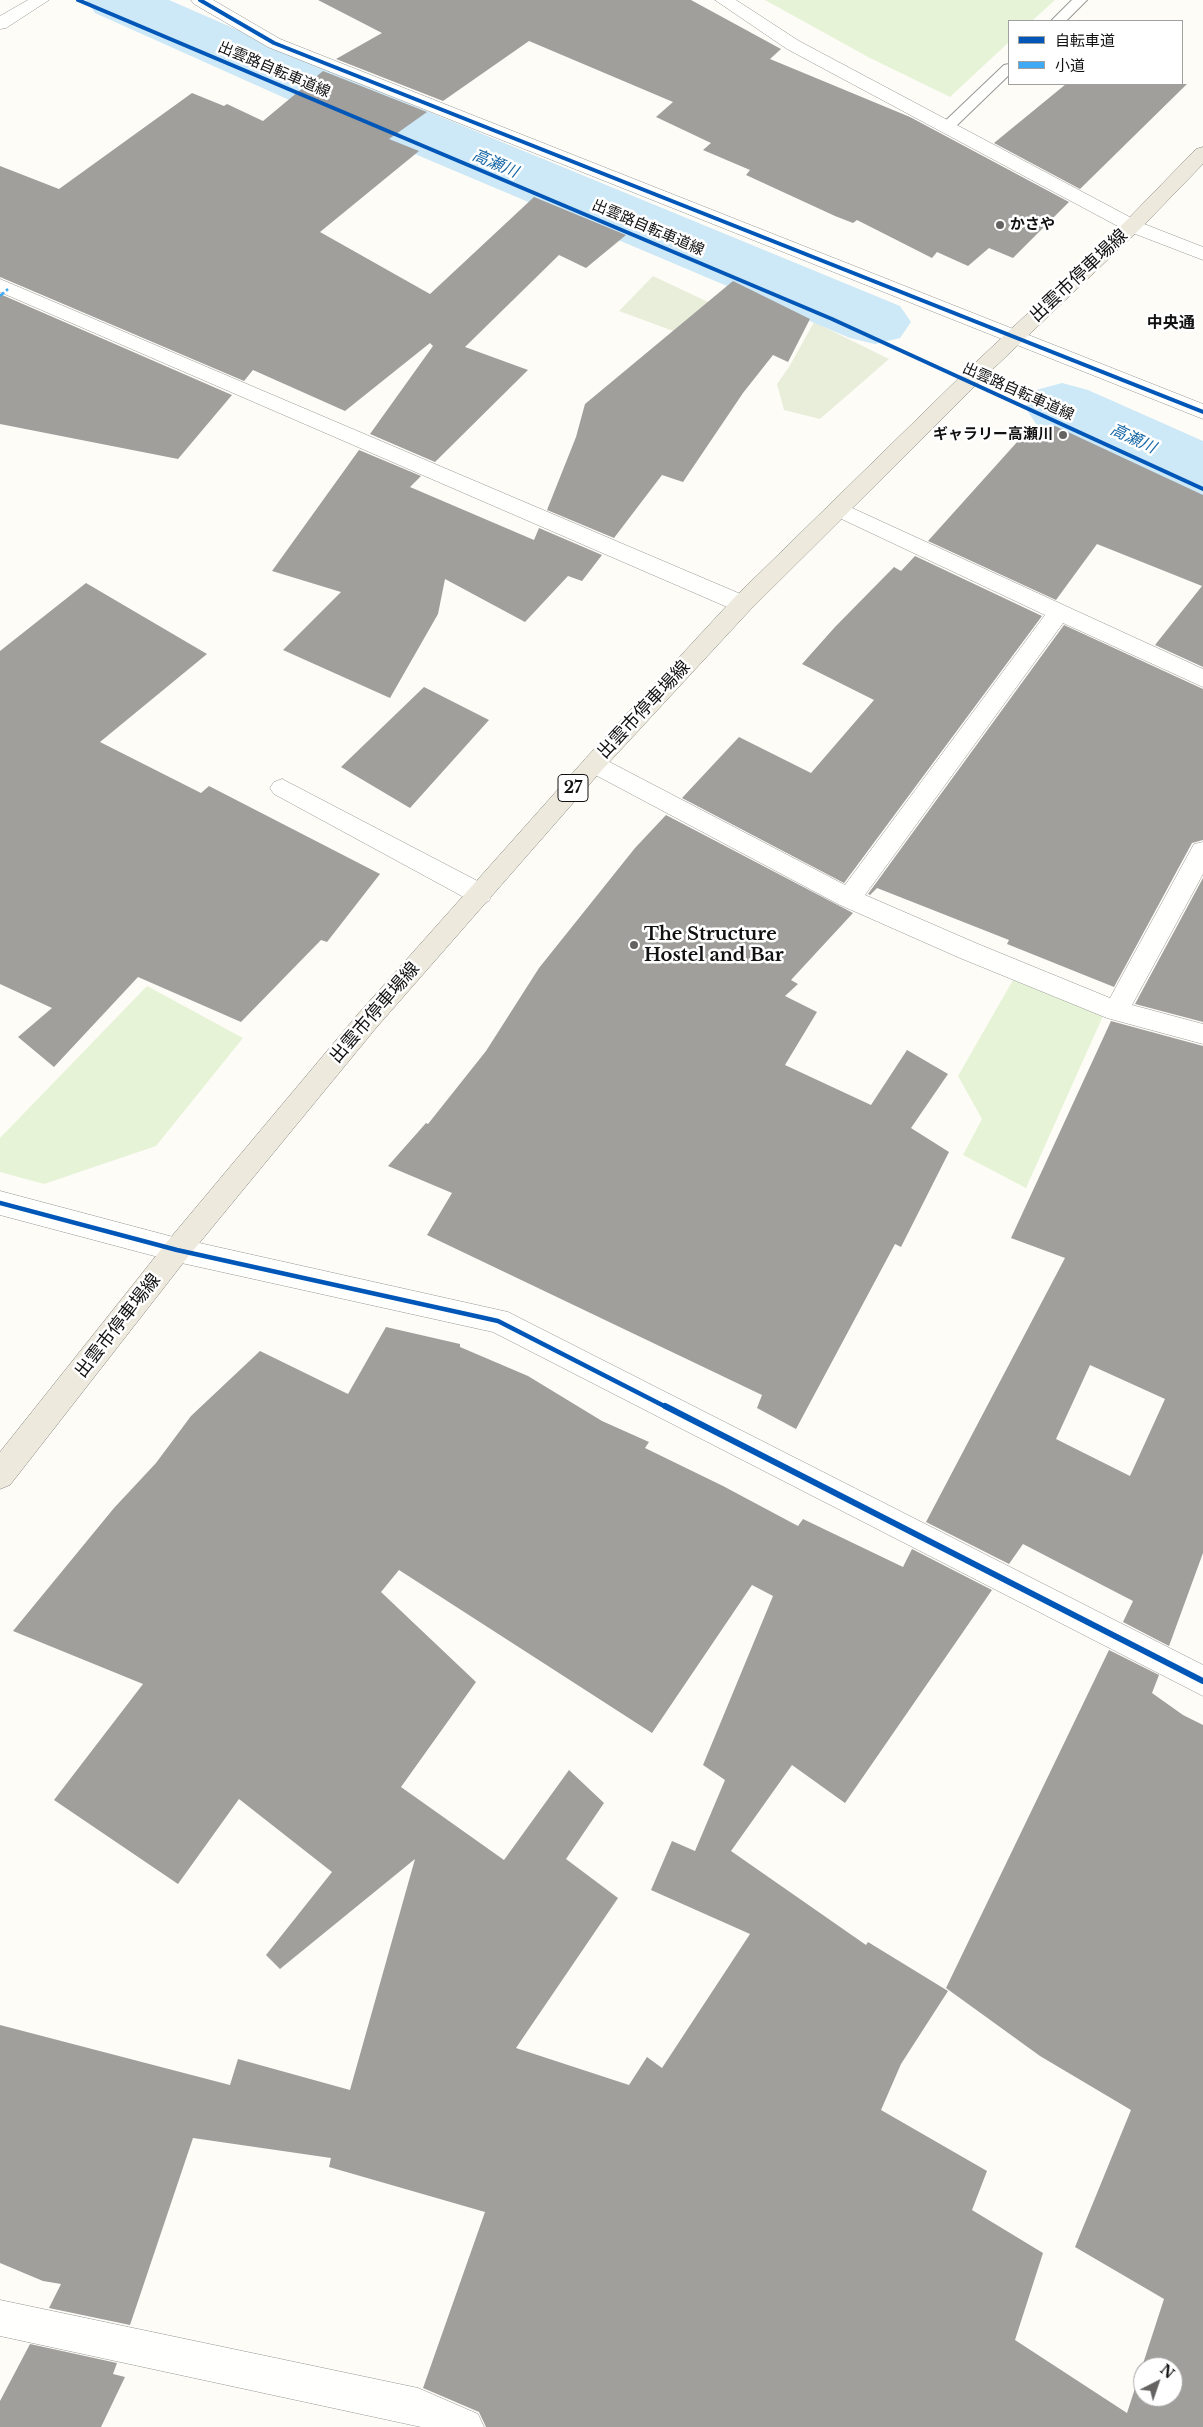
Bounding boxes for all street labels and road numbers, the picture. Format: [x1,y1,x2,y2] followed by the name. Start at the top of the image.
[215,38,333,102] street label: 出雲路自転車道線
[589,196,707,260] street label: 出雲路自転車道線
[1026,225,1132,327] street label: 出雲市停車場線
[960,359,1076,425] street label: 出雲路自転車道線
[593,657,695,763] street label: 出雲市停車場線
[558,774,588,801] road number: 27
[326,958,424,1068] street label: 出雲市停車場線
[71,1270,165,1382] street label: 出雲市停車場線

